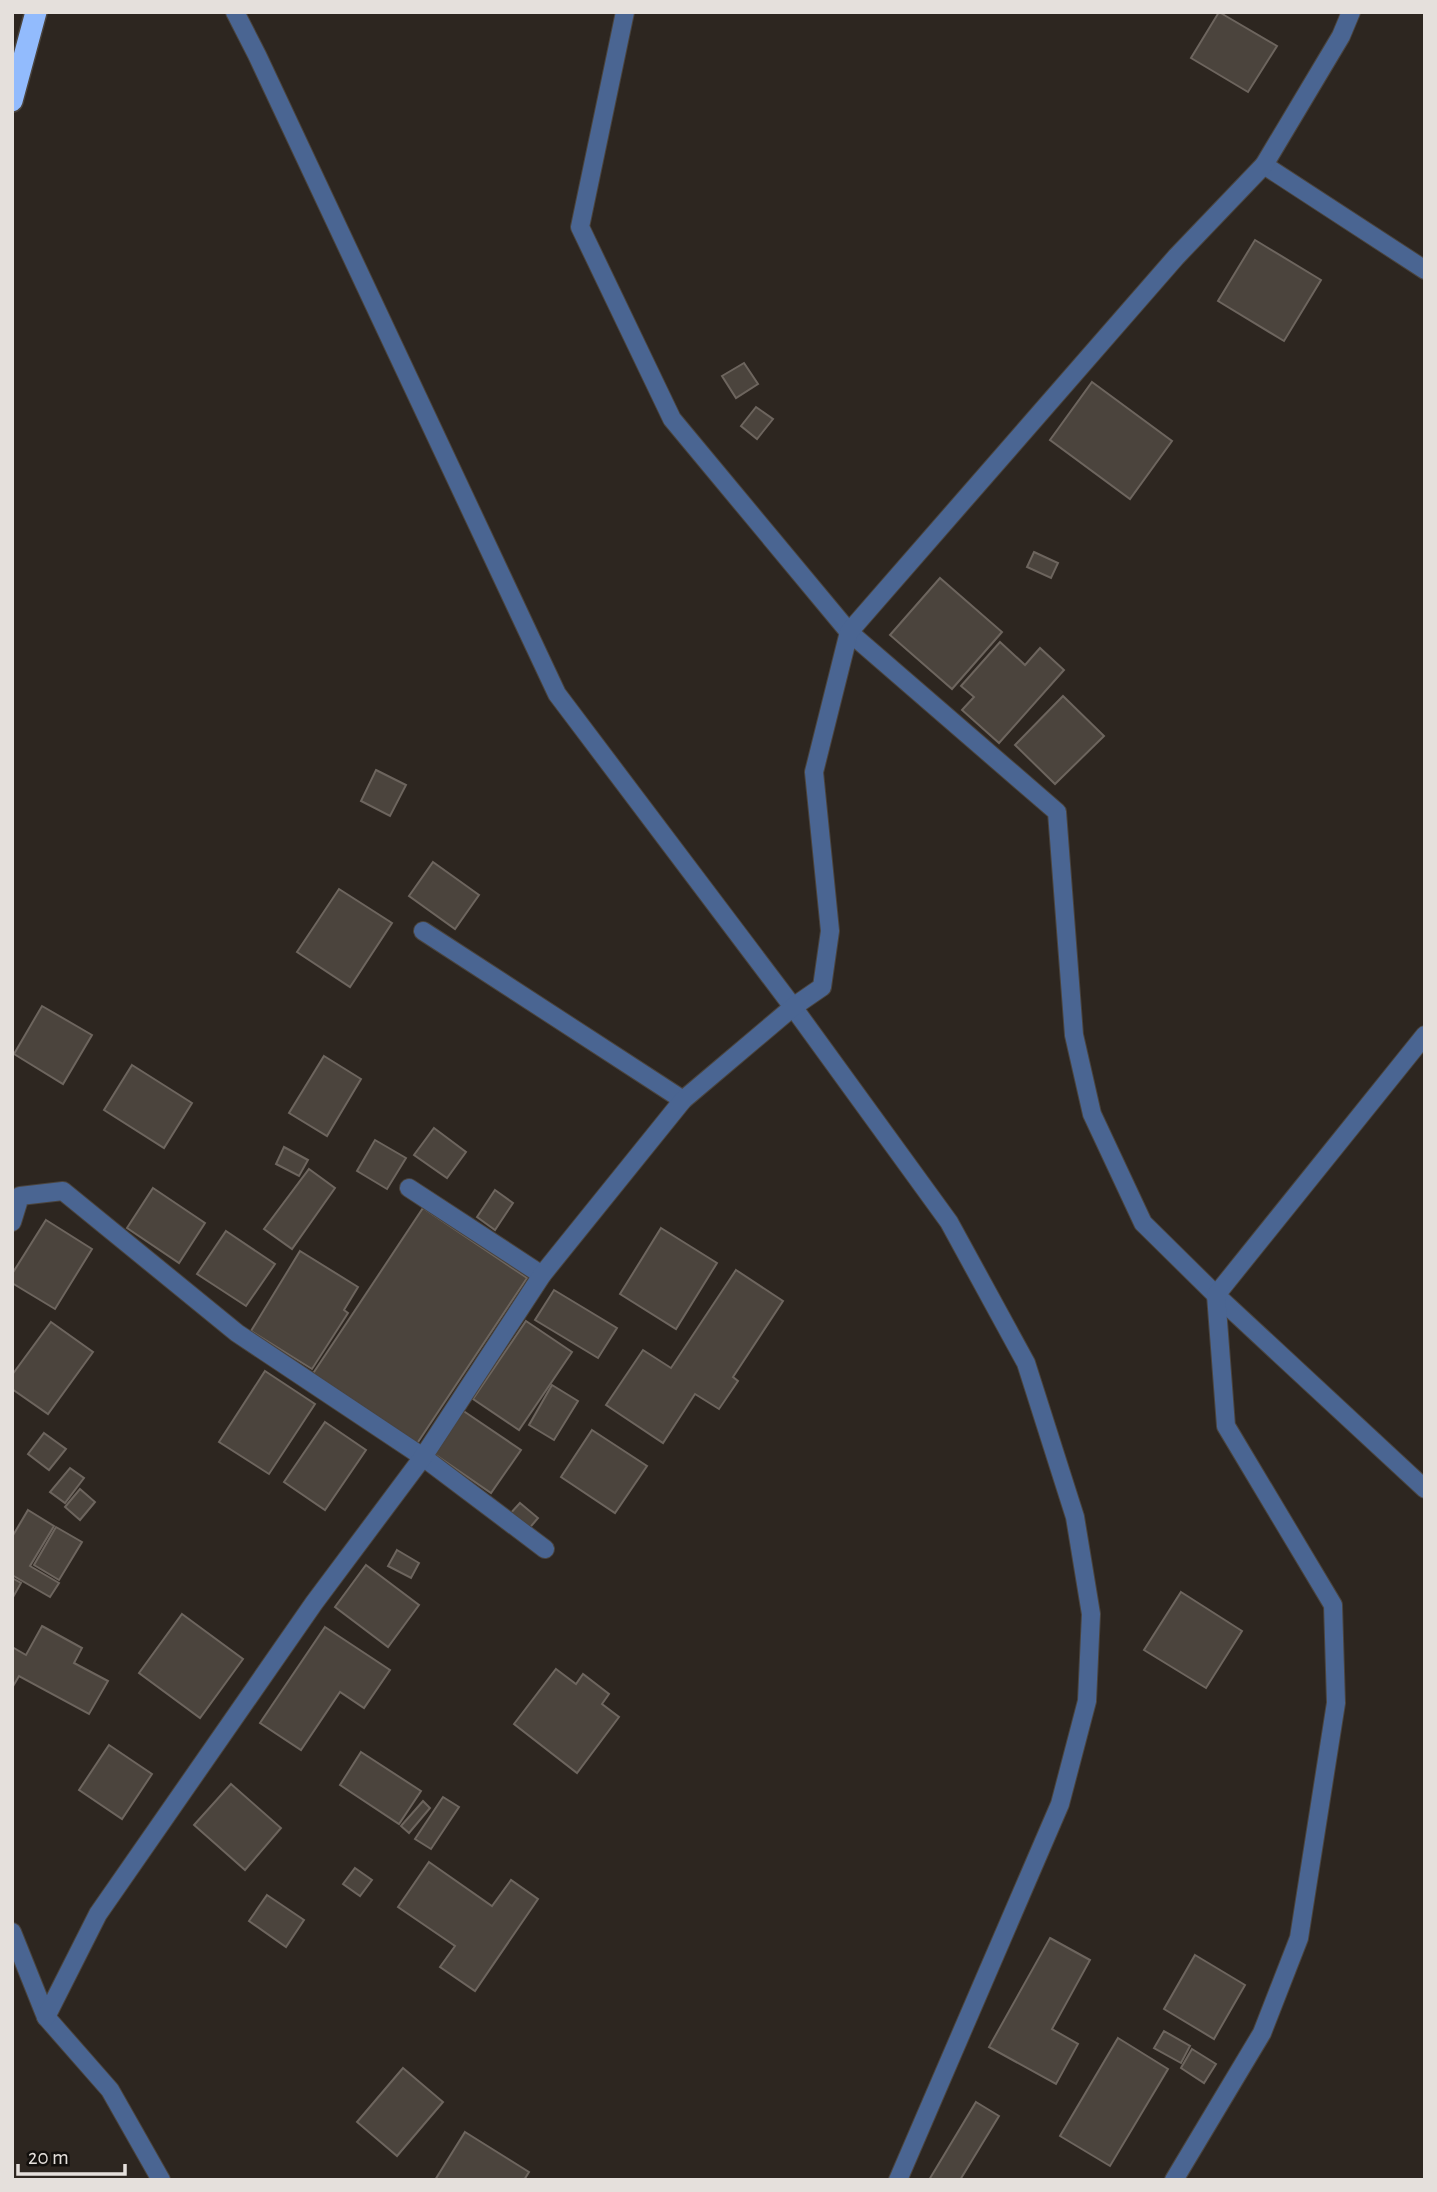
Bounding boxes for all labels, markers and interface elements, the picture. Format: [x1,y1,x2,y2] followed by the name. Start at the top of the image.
[18,2132,124,2176] scale bar
[28,2147,69,2168] text: 20 m

